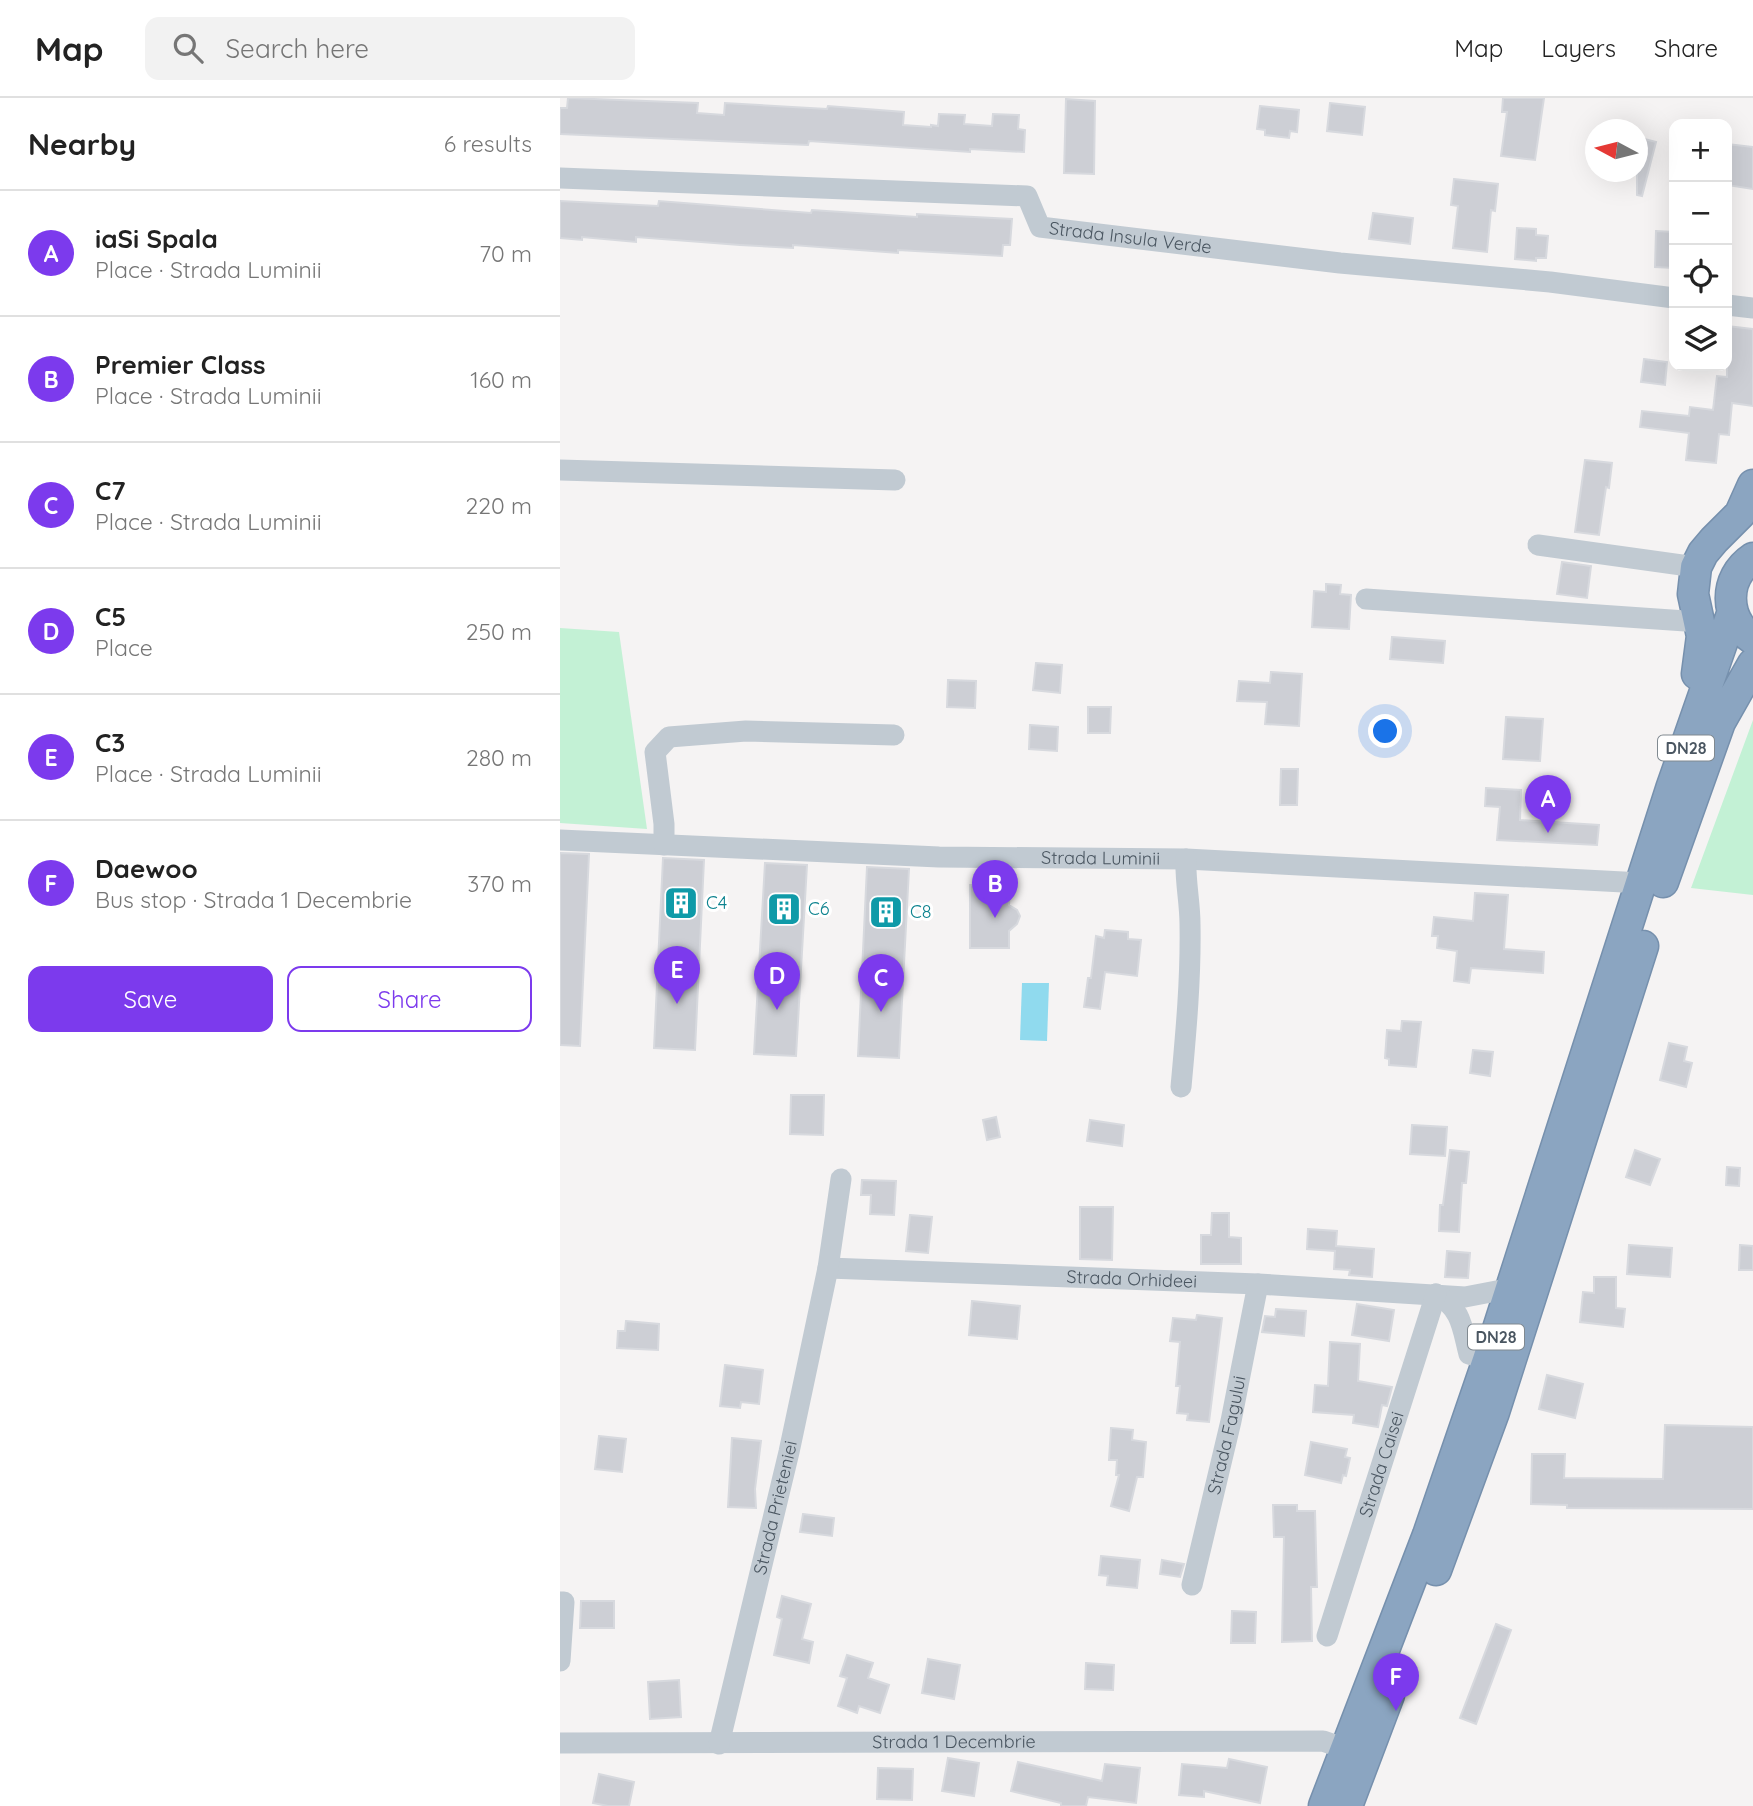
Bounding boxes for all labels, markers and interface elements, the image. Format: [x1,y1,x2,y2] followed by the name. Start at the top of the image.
[145,17,635,80] search box
[35,28,103,69] text: Map
[169,29,207,67] icon: search
[225,32,369,65] text: Search here
[1454,33,1503,63] text: Map
[1541,33,1616,63] text: Layers
[1654,33,1718,63] text: Share
[1585,119,1648,182] north arrow
[1669,119,1732,371] map controls
[1669,119,1732,182] button: +
[28,125,136,163] text: Nearby
[444,129,532,158] text: 6 results
[1669,182,1732,245] button: −
[1048,216,1213,259] street label: Strada Insula Verde
[95,222,218,255] text: iaSi Spala
[44,239,58,268] text: A
[479,239,532,268] text: 70 m
[1669,245,1732,308] button: locate
[95,255,322,284] text: Place · Strada Luminii
[1669,308,1732,371] button: layers
[95,348,265,381] text: Premier Class
[43,365,59,394] text: B
[470,365,532,394] text: 160 m
[95,381,322,410] text: Place · Strada Luminii
[95,474,126,507] text: C7
[44,491,58,520] text: C
[466,491,532,520] text: 220 m
[95,507,322,536] text: Place · Strada Luminii
[95,600,126,633] text: C5
[43,617,59,646] text: D
[466,617,532,646] text: 250 m
[95,633,153,662] text: Place
[1368,714,1402,748] your location
[95,726,125,759] text: C3
[1658,736,1714,761] road number: DN28
[44,743,58,772] text: E
[466,743,532,772] text: 280 m
[95,759,322,788] text: Place · Strada Luminii
[1525,775,1571,833] pin: A
[1041,846,1160,870] street label: Strada Luminii
[95,852,198,885] text: Daewoo
[972,860,1018,918] pin: B
[45,869,57,898] text: F
[467,869,532,898] text: 370 m
[662,884,700,922] building icon: C4
[95,885,412,914] text: Bus stop · Strada 1 Decembrie
[765,890,803,928] building icon: C6
[706,891,727,914] place label: C4
[867,893,905,931] building icon: C8
[808,897,830,920] place label: C6
[910,900,931,923] place label: C8
[654,946,700,1004] pin: E
[754,952,800,1010] pin: D
[858,954,904,1012] pin: C
[28,966,273,1032] button: Save
[287,966,532,1032] button: Share
[1066,1265,1197,1293] street label: Strada Orhideei
[1468,1324,1524,1350] road number: DN28
[1202,1374,1251,1497] street label: Strada Fagului
[1354,1409,1409,1520] street label: Strada Caisei
[748,1439,802,1577] street label: Strada Prieteniei
[1373,1653,1419,1711] pin: F
[872,1730,1036,1753] street label: Strada 1 Decembrie

